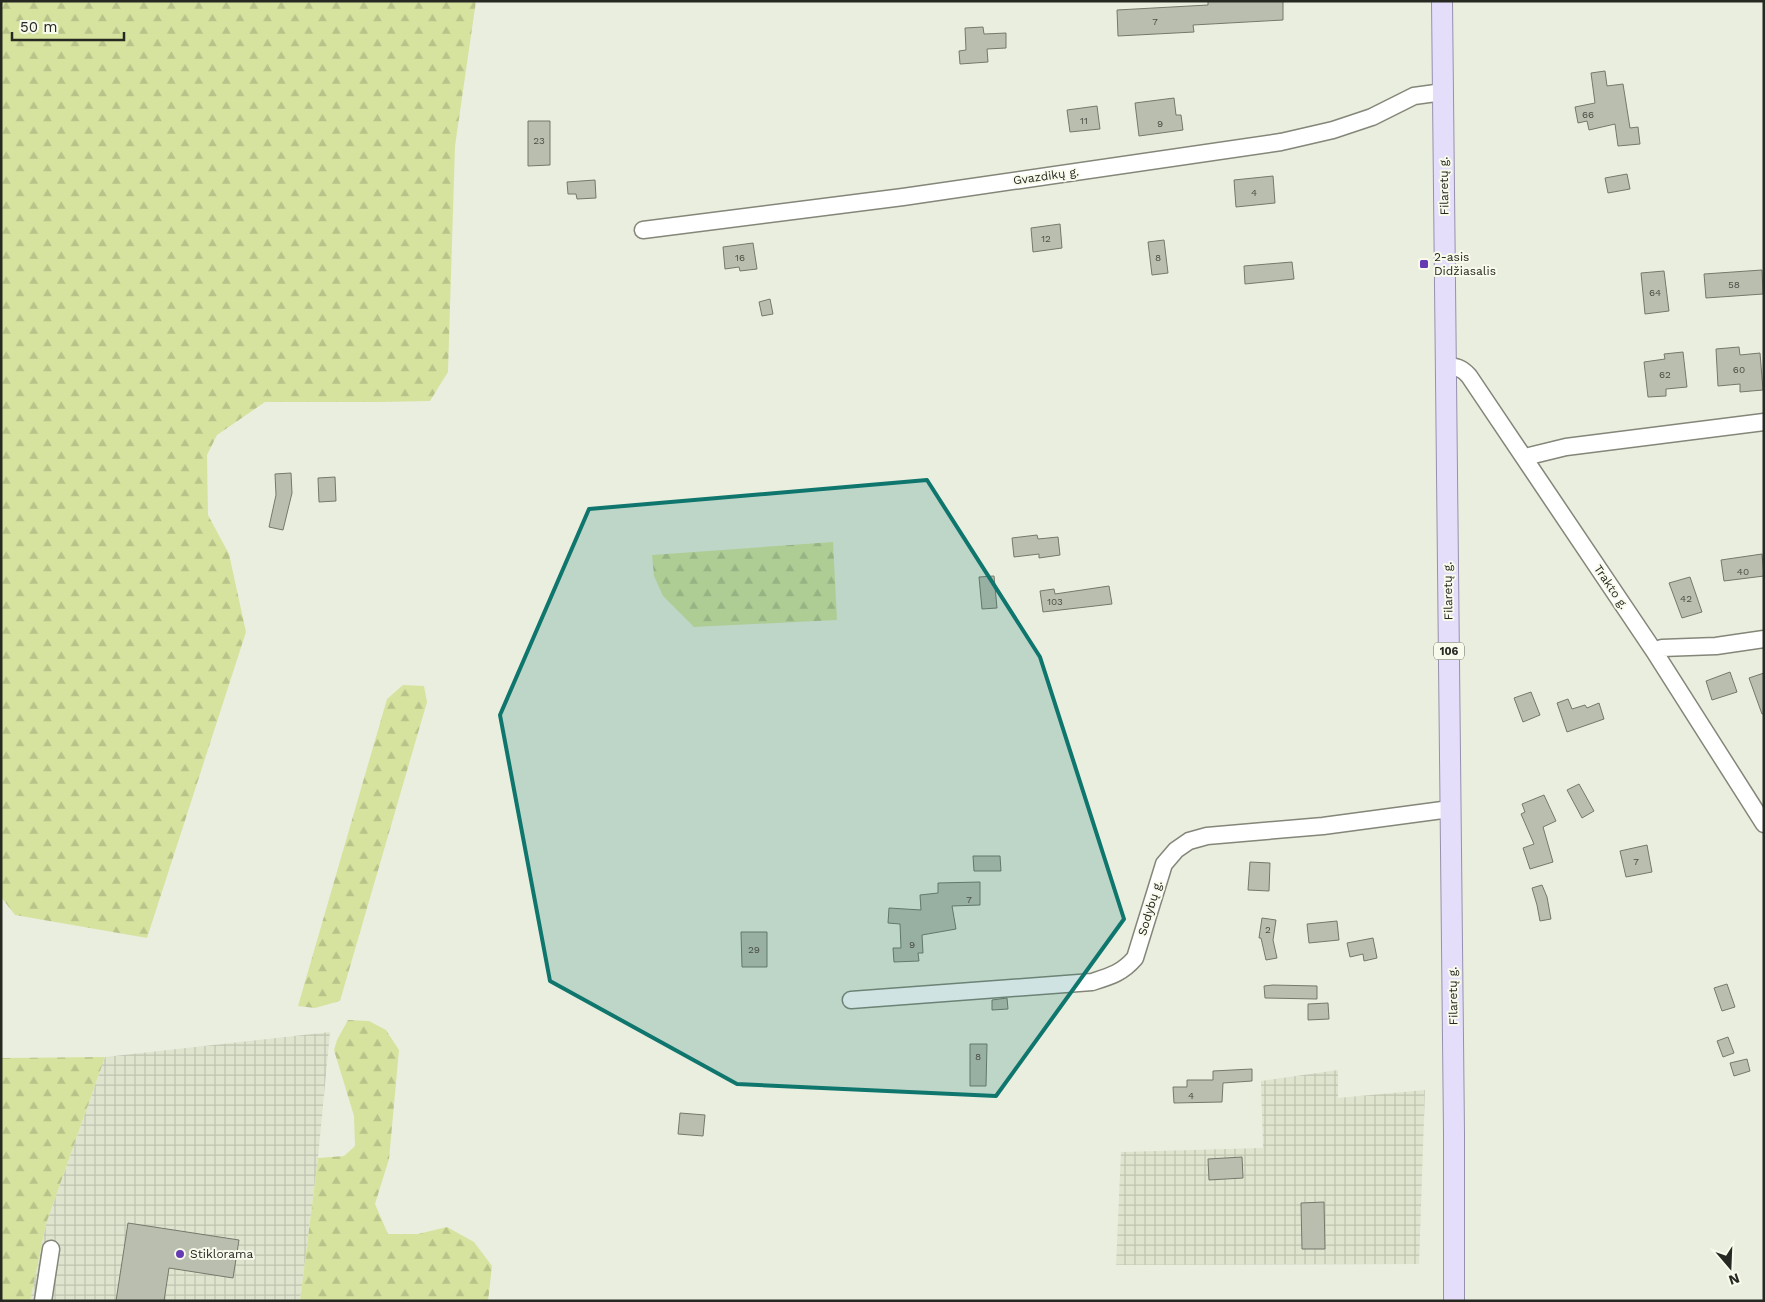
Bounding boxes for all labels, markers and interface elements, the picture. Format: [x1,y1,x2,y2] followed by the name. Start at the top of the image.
[12,10,125,42] scale bar
[1152,16,1158,27] house number: 7
[20,18,57,36] text: 50 m
[1582,109,1594,120] house number: 66
[1080,115,1088,126] house number: 11
[1157,118,1163,129] house number: 9
[533,135,545,146] house number: 23
[1436,157,1452,215] street label: Filaretų g.
[1012,164,1080,188] street label: Gvazdikų g.
[1251,187,1257,198] house number: 4
[1041,233,1051,244] house number: 12
[1434,250,1496,278] place label: 2-asis Didžiasalis
[735,252,745,263] house number: 16
[1155,252,1161,263] house number: 8
[1418,258,1430,270] marker: 2-asis Didžiasalis
[1728,279,1740,290] house number: 58
[1649,287,1661,298] house number: 64
[1733,364,1745,375] house number: 60
[1659,369,1671,380] house number: 62
[1440,562,1456,620] street label: Filaretų g.
[1591,562,1631,612] street label: Trakto g.
[1737,566,1749,577] house number: 40
[1680,593,1692,604] house number: 42
[1047,596,1063,607] house number: 103
[1434,642,1464,659] road number: 106
[1633,856,1639,867] house number: 7
[1135,879,1165,937] street label: Sodybų g.
[966,894,972,905] house number: 7
[1265,924,1271,935] house number: 2
[909,939,915,950] house number: 9
[748,944,760,955] house number: 29
[1445,967,1461,1025] street label: Filaretų g.
[975,1051,981,1062] house number: 8
[1188,1090,1194,1101] house number: 4
[1705,1242,1755,1292] north arrow
[190,1247,254,1261] place label: Stiklorama
[174,1248,186,1260] marker: Stiklorama
[1727,1270,1742,1289] text: N

